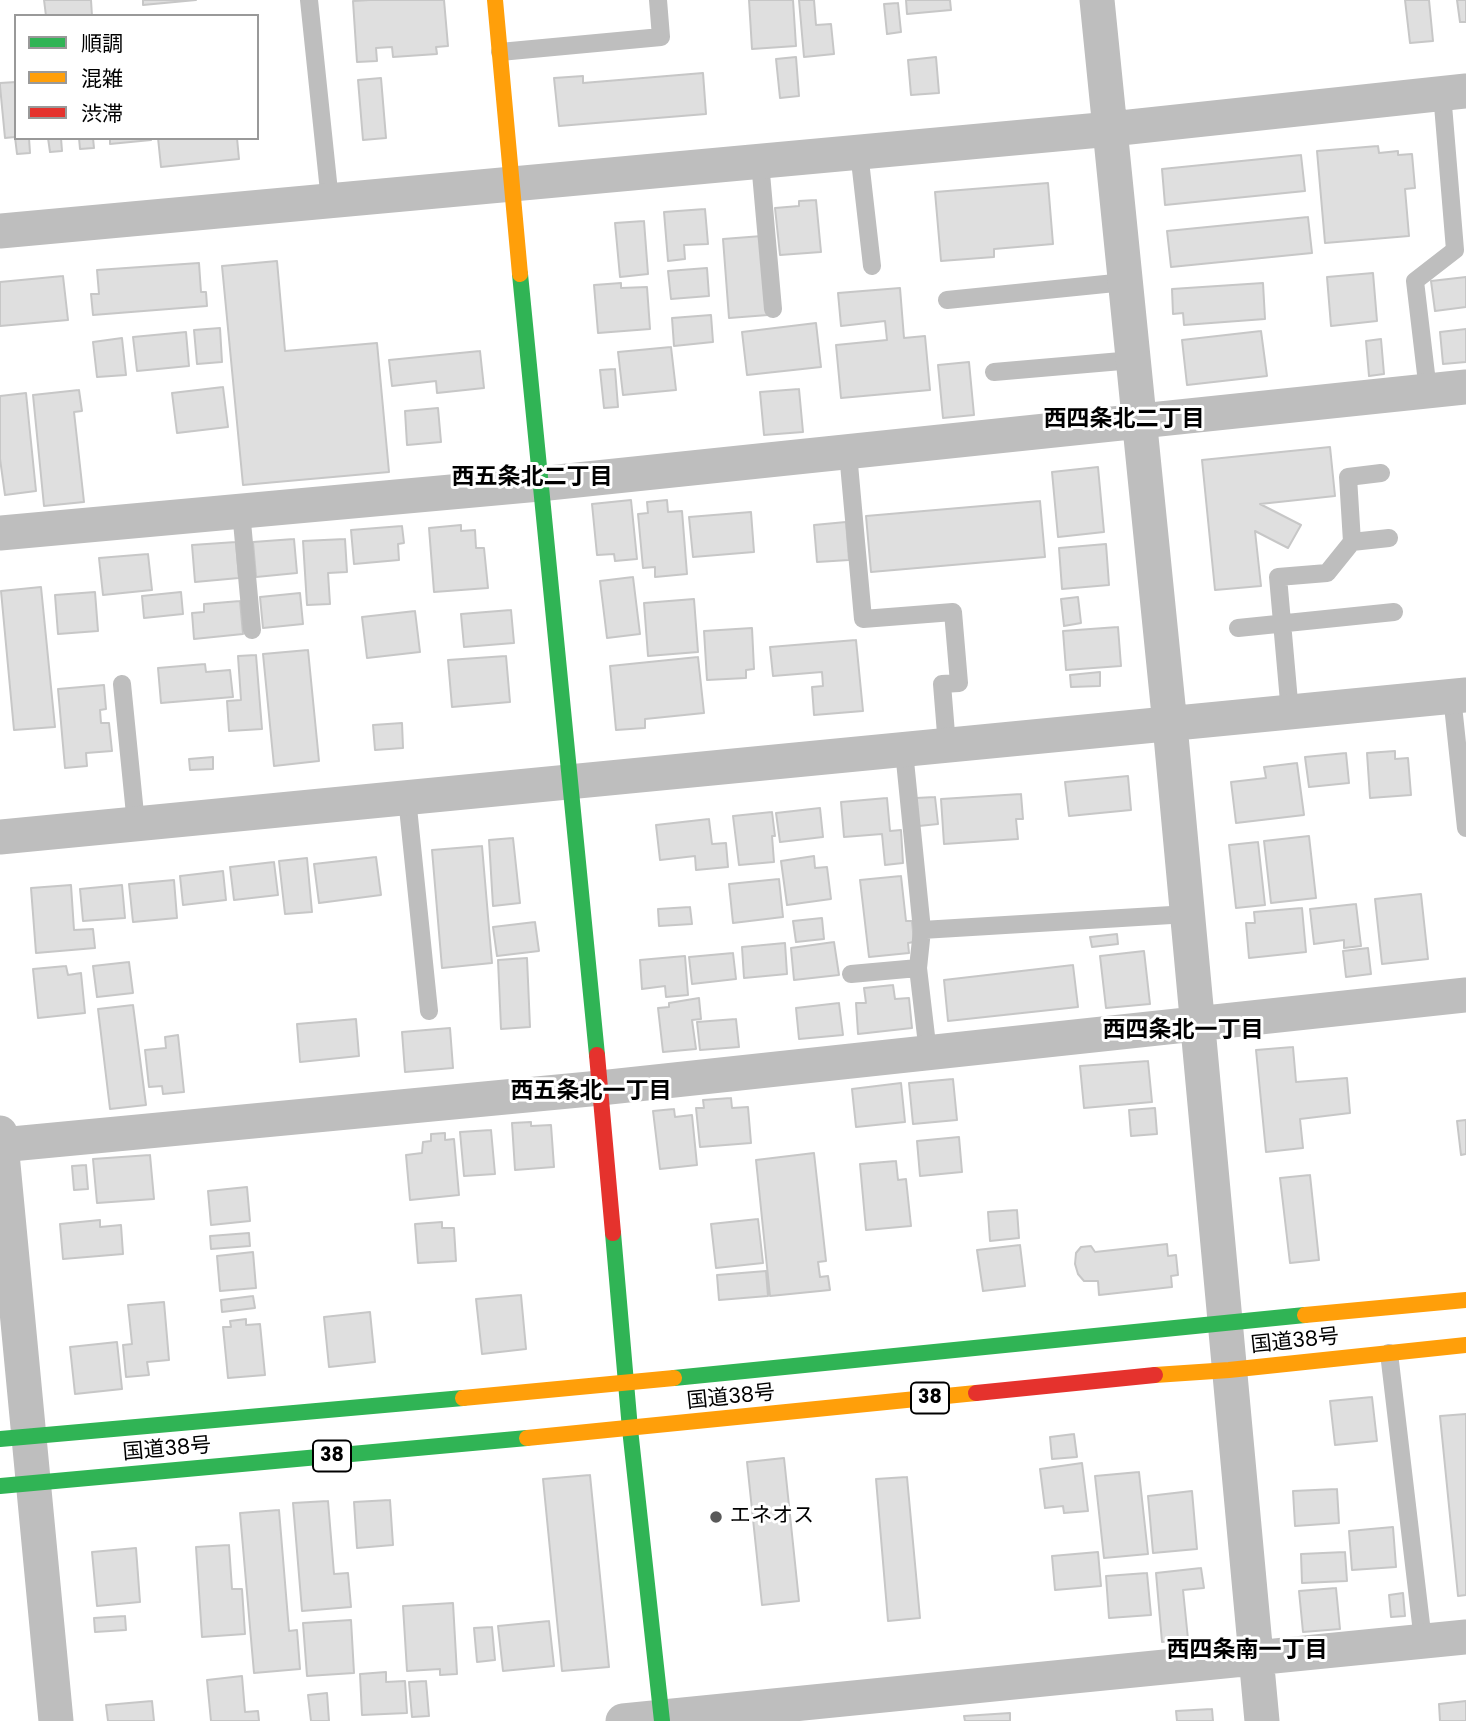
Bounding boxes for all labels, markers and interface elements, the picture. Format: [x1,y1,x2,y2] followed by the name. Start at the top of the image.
[14,14,259,140] legend
[81,29,123,58] text: 順調
[81,64,123,93] text: 混雑
[81,99,123,128] text: 渋滞
[1044,406,1204,434] district label: 西四条北二丁目
[452,464,612,492] district label: 西五条北二丁目
[1103,1017,1263,1045] district label: 西四条北一丁目
[511,1078,671,1106] district label: 西五条北一丁目
[1250,1325,1340,1359] street label: 国道38号
[686,1381,776,1415] street label: 国道38号
[911,1382,949,1414] road number: 38
[122,1434,212,1466] street label: 国道38号
[313,1440,351,1472] road number: 38
[730,1504,814,1530] place label: エネオス
[708,1509,724,1525] marker: エネオス
[1167,1637,1327,1665] district label: 西四条南一丁目

